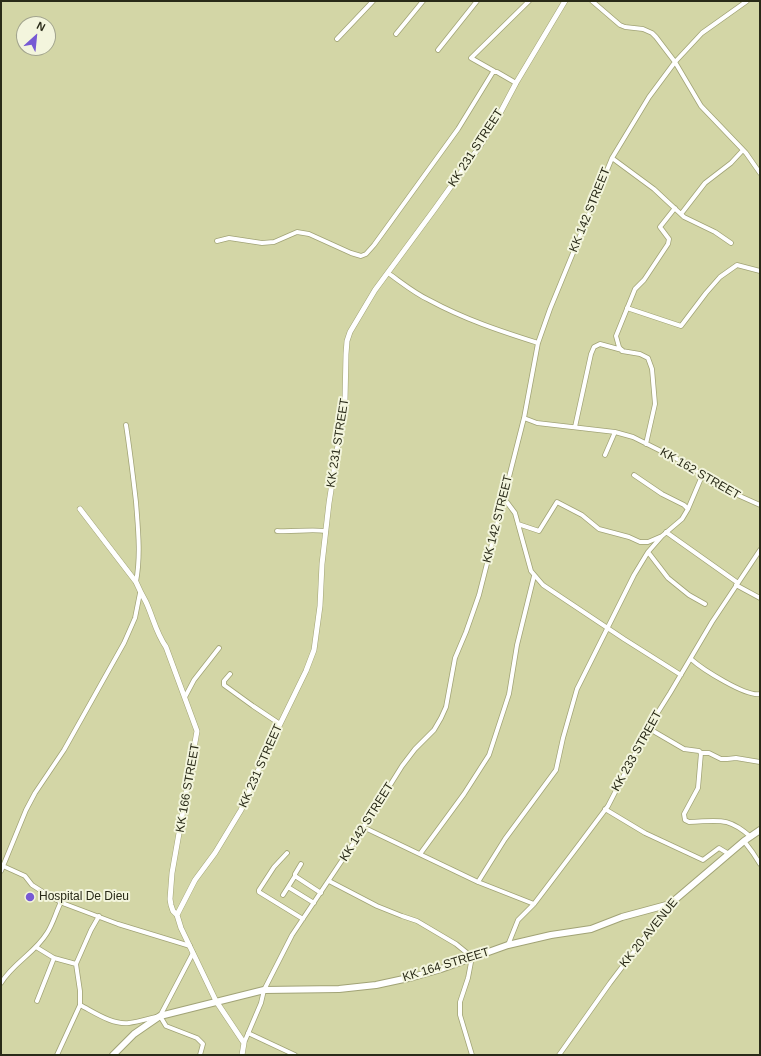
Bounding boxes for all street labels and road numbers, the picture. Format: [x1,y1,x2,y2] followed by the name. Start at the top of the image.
[445,106,507,190] street label: KK 231 STREET
[566,166,614,254] street label: KK 142 STREET
[324,397,352,489] street label: KK 231 STREET
[657,445,743,503] street label: KK 162 STREET
[480,474,516,564] street label: KK 142 STREET
[609,708,665,794] street label: KK 233 STREET
[236,722,286,810] street label: KK 231 STREET
[173,742,203,834] street label: KK 166 STREET
[337,780,397,864] street label: KK 142 STREET
[617,896,681,970] street label: KK 20 AVENUE
[401,945,491,985] street label: KK 164 STREET

